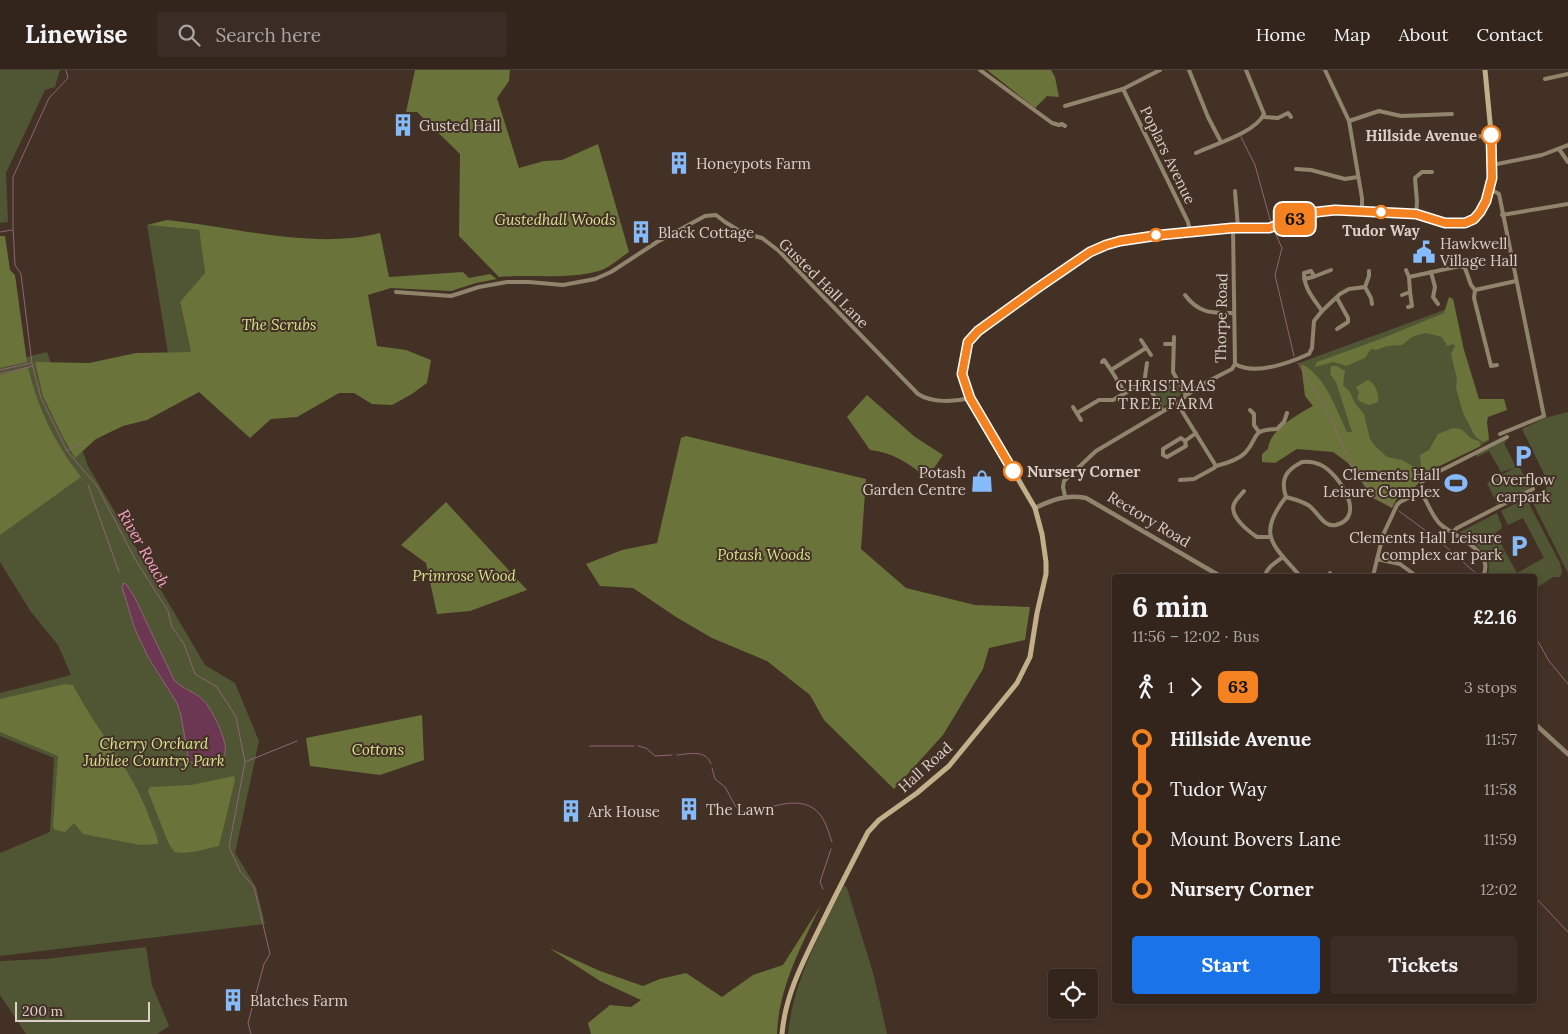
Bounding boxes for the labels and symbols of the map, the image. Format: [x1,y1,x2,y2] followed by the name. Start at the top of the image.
[1136,103,1200,207] street label: Poplars Avenue
[390,112,416,138] building icon: Gusted Hall
[419,116,501,135] place label: Gusted Hall
[1481,125,1501,145] marker: Hillside Avenue
[1366,126,1477,145] place label: Hillside Avenue
[666,150,692,176] building icon: Honeypots Farm
[696,154,811,173] place label: Honeypots Farm
[1272,203,1318,235] line badge: 63
[1374,205,1388,219] marker: Tudor Way
[494,210,616,229] park label: Gustedhall Woods
[628,219,654,245] building icon: Black Cottage
[1342,221,1421,240] place label: Tudor Way
[658,223,754,242] place label: Black Cottage
[1149,228,1163,242] unlabelled marker
[775,234,873,332] street label: Gusted Hall Lane
[1439,234,1517,270] place label: Hawkwell Village Hall
[1411,239,1437,265] public building icon: Hawkwell Village Hall
[1211,273,1231,363] street label: Thorpe Road
[242,315,316,334] park label: The Scrubs
[1115,375,1217,413] district label: CHRISTMAS TREE FARM
[1510,443,1536,469] parking icon: Overflow carpark
[1003,461,1023,481] marker: Nursery Corner
[1027,462,1141,481] place label: Nursery Corner
[862,463,966,499] place label: Potash Garden Centre
[1323,465,1440,501] place label: Clements Hall Leisure Complex
[969,468,995,494] shop icon: Potash Garden Centre
[1443,470,1469,496] sports icon: Clements Hall Leisure Complex
[1491,470,1555,506] place label: Overflow carpark
[1104,487,1194,551] street label: Rectory Road
[114,506,174,590] water label: River Roach
[1349,528,1502,564] place label: Clements Hall Leisure complex car park
[1506,533,1532,559] parking icon: Clements Hall Leisure complex car park
[717,545,811,564] park label: Potash Woods
[412,566,517,585] park label: Primrose Wood
[82,734,225,770] park label: Cherry Orchard Jubilee Country Park
[894,738,956,796] street label: Hall Road
[352,740,404,759] park label: Cottons
[676,796,702,822] building icon: The Lawn
[558,798,584,824] building icon: Ark House
[706,800,774,819] place label: The Lawn
[587,802,660,821] place label: Ark House
[220,987,246,1013] building icon: Blatches Farm
[250,991,348,1010] place label: Blatches Farm
[15,999,150,1022] scale bar

